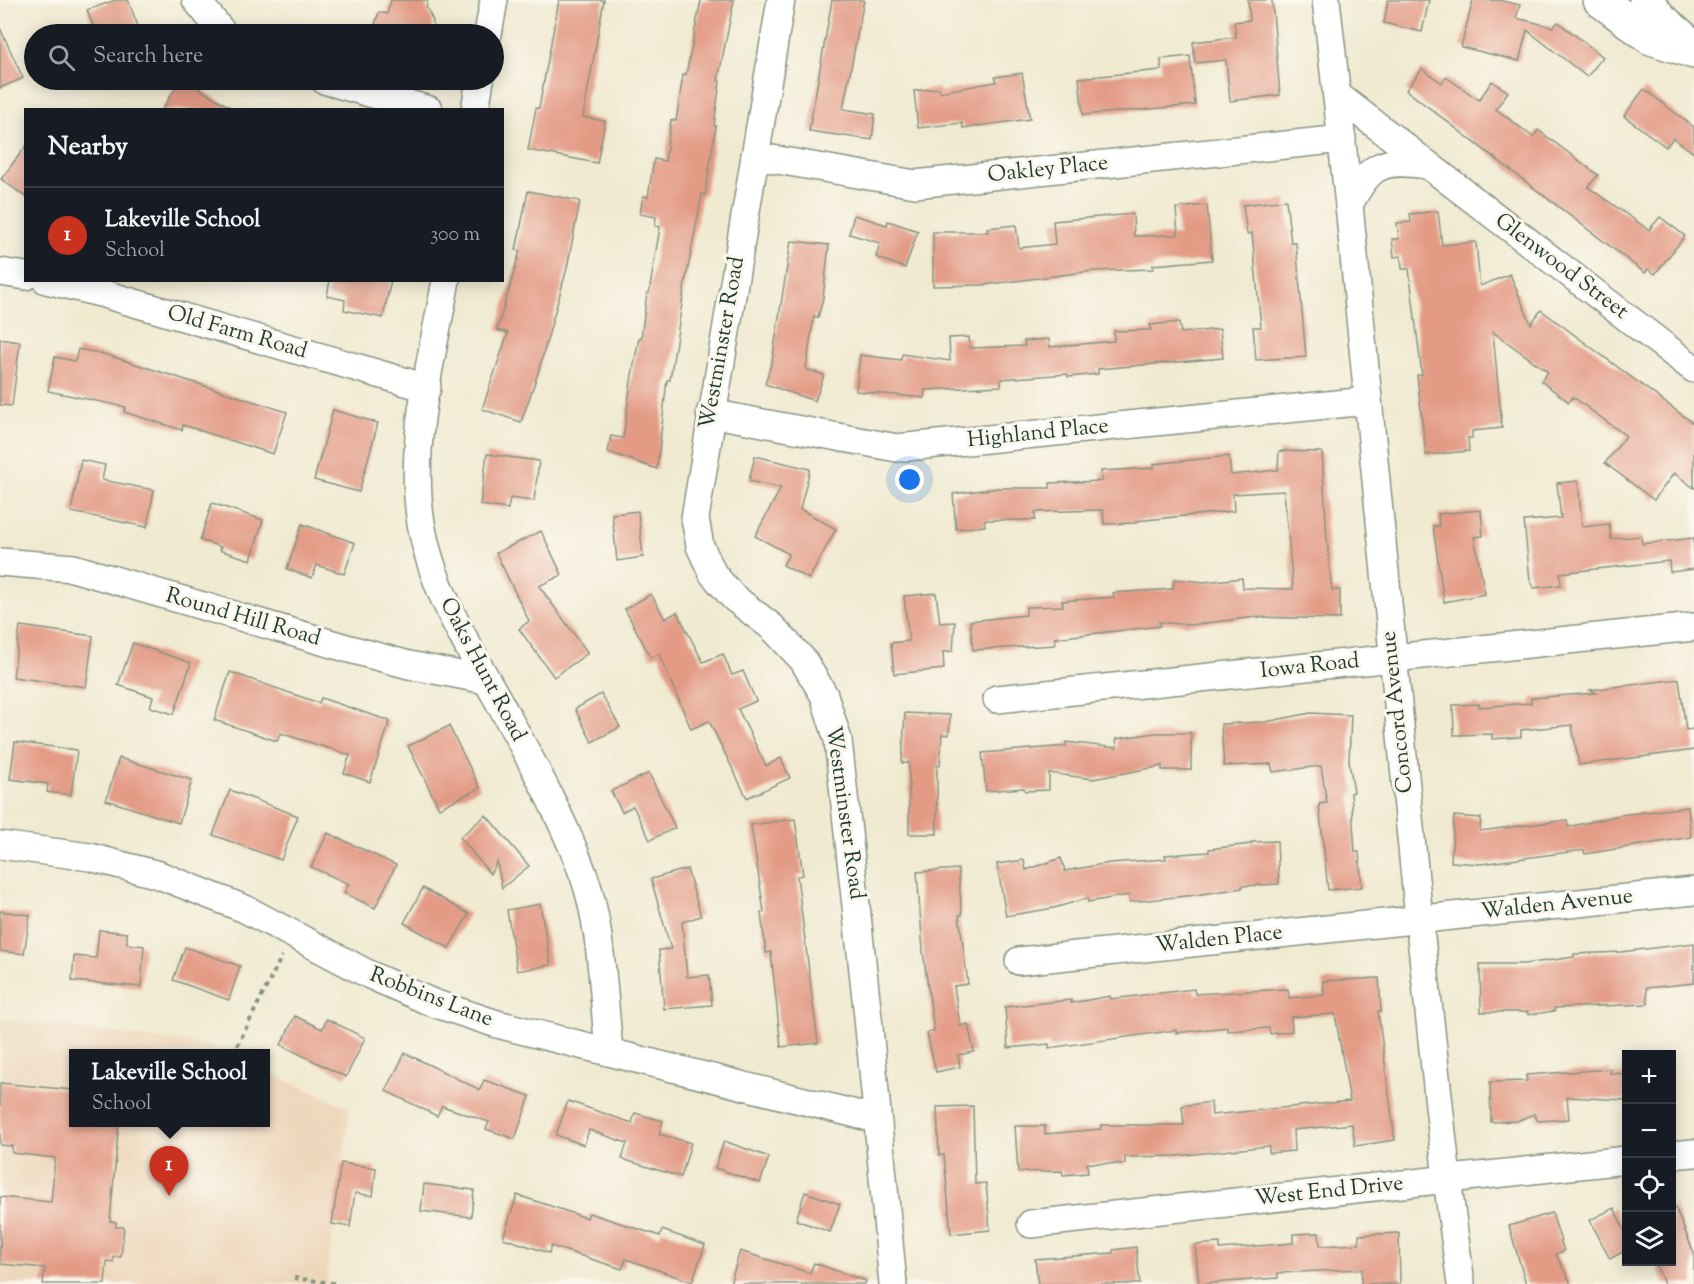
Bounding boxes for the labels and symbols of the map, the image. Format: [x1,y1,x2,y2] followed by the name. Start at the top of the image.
[986,148,1110,192] street label: Oakley Place
[1487,206,1635,328] street label: Glenwood Street
[692,254,754,432] street label: Westminster Road
[163,298,311,368] street label: Old Farm Road
[966,411,1110,457] street label: Highland Place
[895,465,924,494] your location
[162,581,324,655] street label: Round Hill Road
[431,592,533,748] street label: Oaks Hunt Road
[1374,629,1422,795] street label: Concord Avenue
[1259,646,1361,688] street label: Iowa Road
[816,724,872,902] street label: Westminster Road
[1479,881,1635,929] street label: Walden Avenue
[1154,917,1284,963] street label: Walden Place
[365,960,497,1036] street label: Robbins Lane
[150,1146,188,1196] pin: 1
[1253,1168,1405,1216] street label: West End Drive

